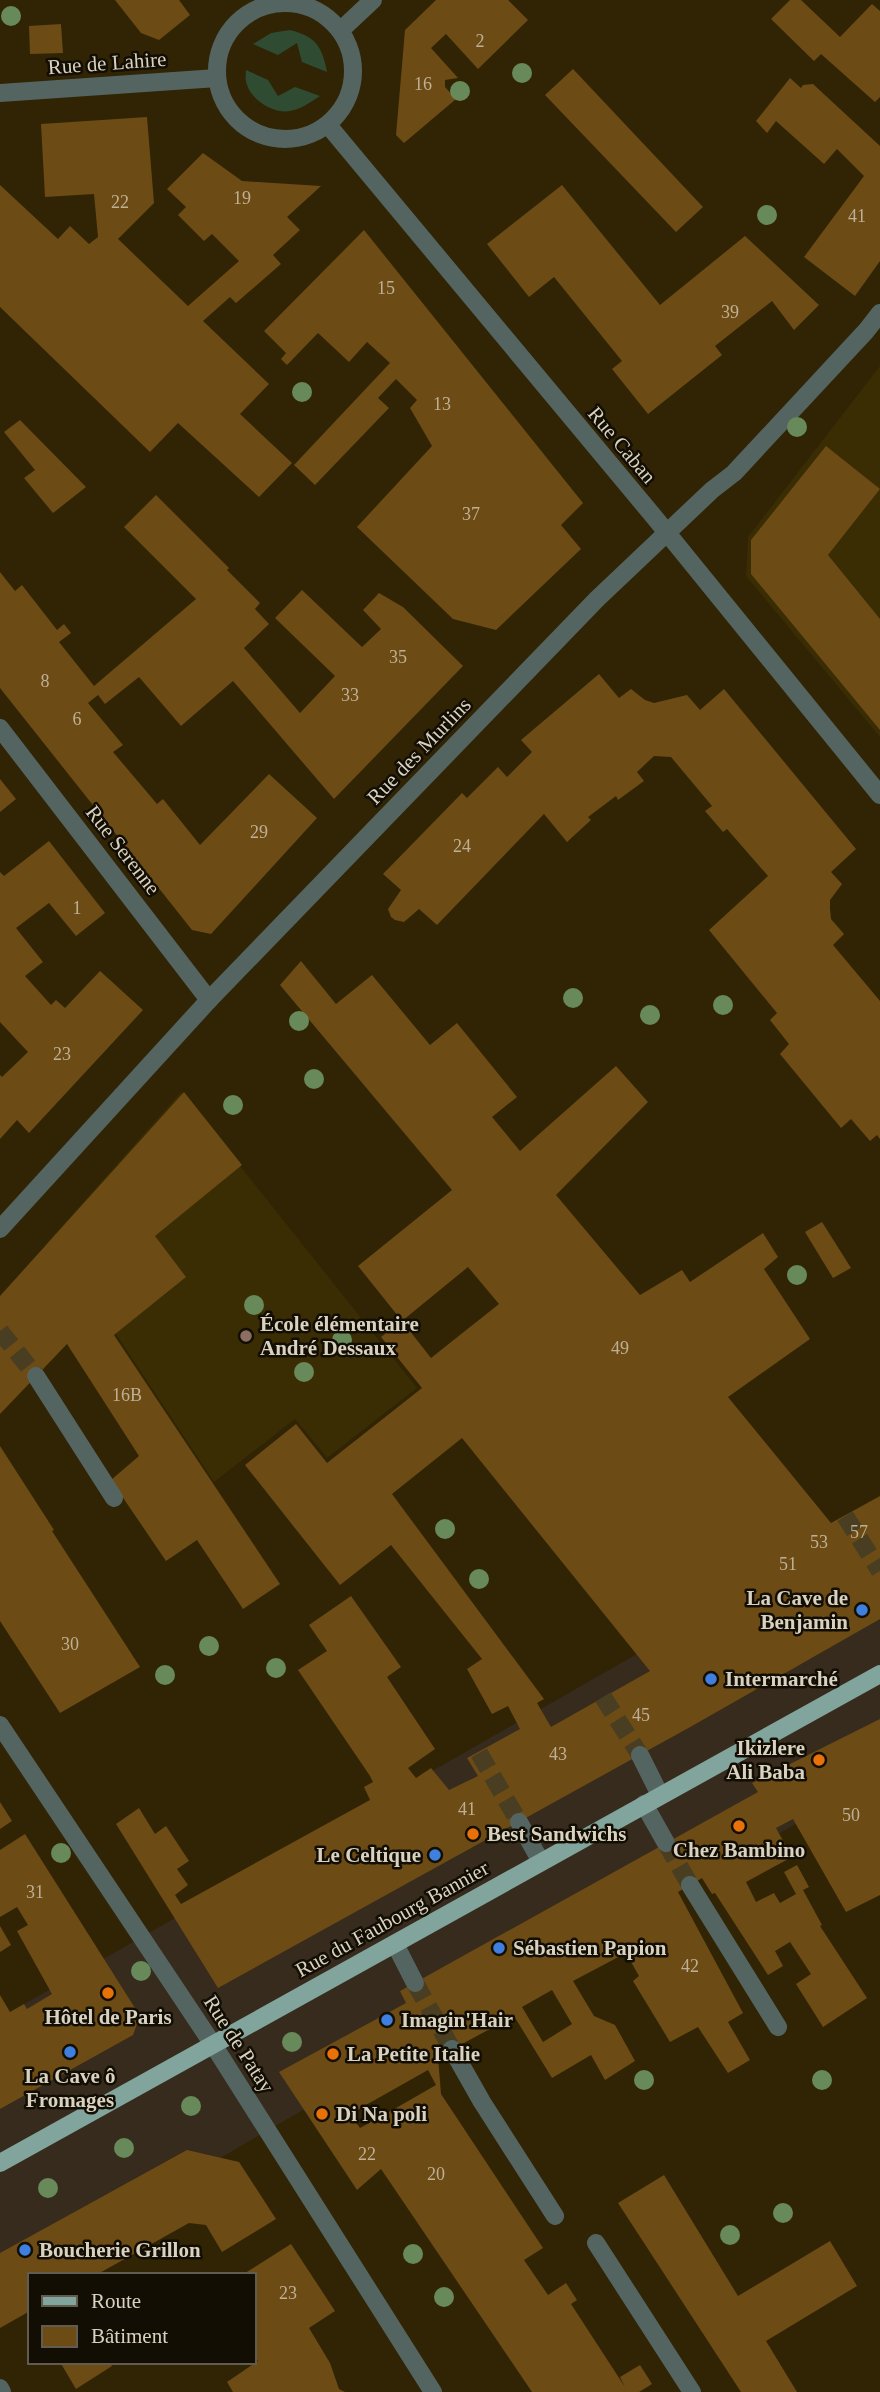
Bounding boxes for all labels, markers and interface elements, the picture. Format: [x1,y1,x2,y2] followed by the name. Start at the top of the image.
[476,31,485,51] house number: 2
[47,47,167,79] street label: Rue de Lahire
[414,74,432,94] house number: 16
[233,188,251,208] house number: 19
[111,192,129,212] house number: 22
[848,206,866,226] house number: 41
[377,278,395,298] house number: 15
[721,302,739,322] house number: 39
[433,394,451,414] house number: 13
[583,402,661,489] street label: Rue Caban
[462,504,480,524] house number: 37
[389,647,407,667] house number: 35
[41,671,50,691] house number: 8
[341,685,359,705] house number: 33
[362,693,476,809] street label: Rue des Murlins
[73,709,82,729] house number: 6
[81,801,165,899] street label: Rue Serenne
[250,822,268,842] house number: 29
[453,836,471,856] house number: 24
[73,898,82,918] house number: 1
[53,1044,71,1064] house number: 23
[260,1312,419,1360] place label: École élémentaire André Dessaux
[238,1328,254,1344] marker: École élémentaire André Dessaux
[611,1338,629,1358] house number: 49
[112,1385,142,1405] house number: 16B
[850,1522,868,1542] house number: 57
[810,1532,828,1552] house number: 53
[779,1554,797,1574] house number: 51
[747,1586,848,1634] place label: La Cave de Benjamin
[854,1602,870,1618] marker: La Cave de Benjamin
[61,1634,79,1654] house number: 30
[725,1667,838,1691] place label: Intermarché
[703,1671,719,1687] marker: Intermarché
[632,1705,650,1725] house number: 45
[726,1736,805,1784] place label: Ikizlere Ali Baba
[549,1744,567,1764] house number: 43
[811,1752,827,1768] marker: Ikizlere Ali Baba
[458,1799,476,1819] house number: 41
[842,1805,860,1825] house number: 50
[731,1818,747,1834] marker: Chez Bambino
[487,1822,626,1846] place label: Best Sandwichs
[465,1826,481,1842] marker: Best Sandwichs
[673,1838,805,1862] place label: Chez Bambino
[317,1843,421,1867] place label: Le Celtique
[427,1847,443,1863] marker: Le Celtique
[291,1856,493,1982] street label: Rue du Faubourg Bannier
[26,1882,44,1902] house number: 31
[513,1936,667,1960] place label: Sébastien Papion
[491,1940,507,1956] marker: Sébastien Papion
[681,1956,699,1976] house number: 42
[100,1985,116,2001] marker: Hôtel de Paris
[199,1991,280,2097] street label: Rue de Patay
[44,2005,172,2029] place label: Hôtel de Paris
[401,2008,513,2032] place label: Imagin'Hair
[379,2012,395,2028] marker: Imagin'Hair
[347,2042,480,2066] place label: La Petite Italie
[62,2044,78,2060] marker: La Cave ô Fromages
[325,2046,341,2062] marker: La Petite Italie
[25,2064,116,2112] place label: La Cave ô Fromages
[336,2102,427,2126] place label: Di Na poli
[314,2106,330,2122] marker: Di Na poli
[358,2144,376,2164] house number: 22
[427,2164,445,2184] house number: 20
[39,2238,201,2262] place label: Boucherie Grillon
[17,2242,33,2258] marker: Boucherie Grillon
[28,2273,256,2364] legend
[279,2283,297,2303] house number: 23
[91,2289,141,2313] text: Route
[91,2324,168,2348] text: Bâtiment

